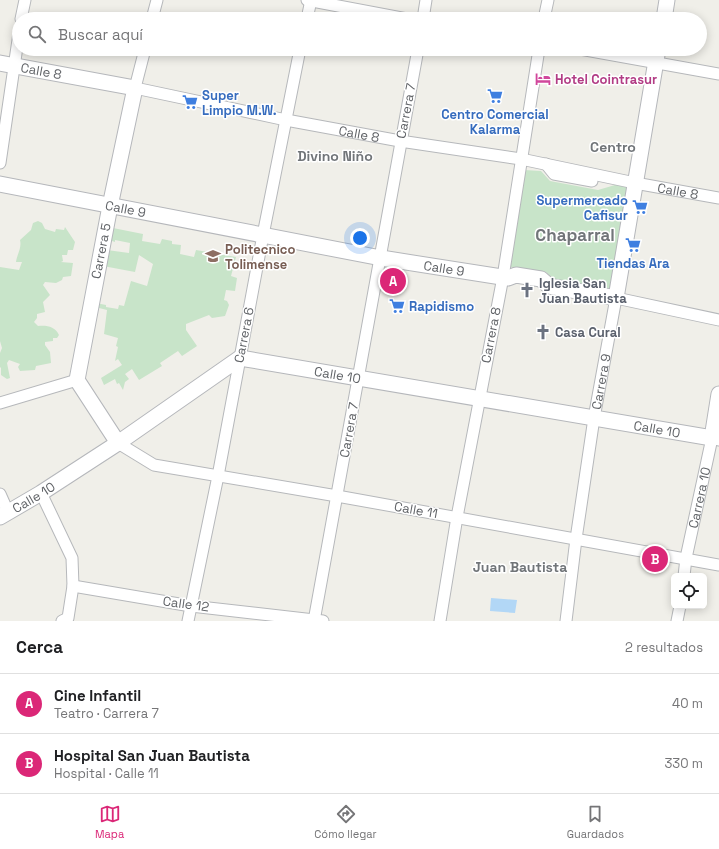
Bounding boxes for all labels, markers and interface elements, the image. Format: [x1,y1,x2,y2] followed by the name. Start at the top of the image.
[12,12,707,56] search box
[26,23,48,45] icon: search
[58,25,143,44] text: Buscar aquí
[19,59,63,83] street label: Calle 8
[534,70,552,88] hotel icon: Hotel Cointrasur
[555,71,657,88] place label: Hotel Cointrasur
[392,82,420,140] street label: Carrera 7
[202,87,277,119] place label: Super Limpio M.W.
[486,87,504,105] supermarket icon: Centro Comercial Kalarma
[181,93,199,111] supermarket icon: Super Limpio M.W.
[441,106,549,138] place label: Centro Comercial Kalarma
[337,121,381,146] street label: Calle 8
[590,138,636,156] district label: Centro
[297,147,373,165] district label: Divino Niño
[656,179,700,203] street label: Calle 8
[536,192,628,224] place label: Supermercado Cafisur
[104,196,148,221] street label: Calle 9
[631,198,649,216] supermarket icon: Supermercado Cafisur
[87,222,115,280] street label: Carrera 5
[535,224,615,246] district label: Chaparral
[350,228,370,248] your location
[624,236,642,254] supermarket icon: Tiendas Ara
[225,241,295,273] place label: Politecnico Tolimense
[204,247,222,265] school or university icon: Politecnico Tolimense
[597,255,670,272] place label: Tiendas Ara
[422,256,466,280] street label: Calle 9
[380,266,406,296] pin: A
[539,275,627,307] place label: Iglesia San Juan Bautista
[518,281,536,299] church icon: Iglesia San Juan Bautista
[388,297,406,315] supermarket icon: Rapidismo
[409,298,474,315] place label: Rapidismo
[230,306,258,364] street label: Carrera 6
[477,306,505,364] street label: Carrera 8
[534,323,552,341] church icon: Casa Cural
[555,324,621,341] place label: Casa Cural
[587,352,614,411] street label: Carrera 9
[313,362,362,387] street label: Calle 10
[336,401,362,459] street label: Carrera 7
[632,416,682,441] street label: Calle 10
[684,465,714,530] street label: Carrera 10
[9,478,58,517] street label: Calle 10
[393,498,439,522] street label: Calle 11
[642,544,668,574] pin: B
[473,558,567,576] district label: Juan Bautista
[671,573,707,609] map controls
[671,573,707,609] button: locate
[162,592,210,616] street label: Calle 12
[16,636,63,658] text: Cerca
[625,639,703,656] text: 2 resultados
[54,686,141,705] text: Cine Infantil
[25,695,33,712] text: A
[672,695,703,712] text: 40 m
[54,705,159,722] text: Teatro · Carrera 7
[54,746,250,765] text: Hospital San Juan Bautista
[25,755,33,772] text: B
[664,755,703,772] text: 330 m
[54,765,159,782] text: Hospital · Calle 11
[95,803,124,841] tab: Mapa
[314,803,377,841] tab: Cómo llegar
[567,803,624,841] tab: Guardados

